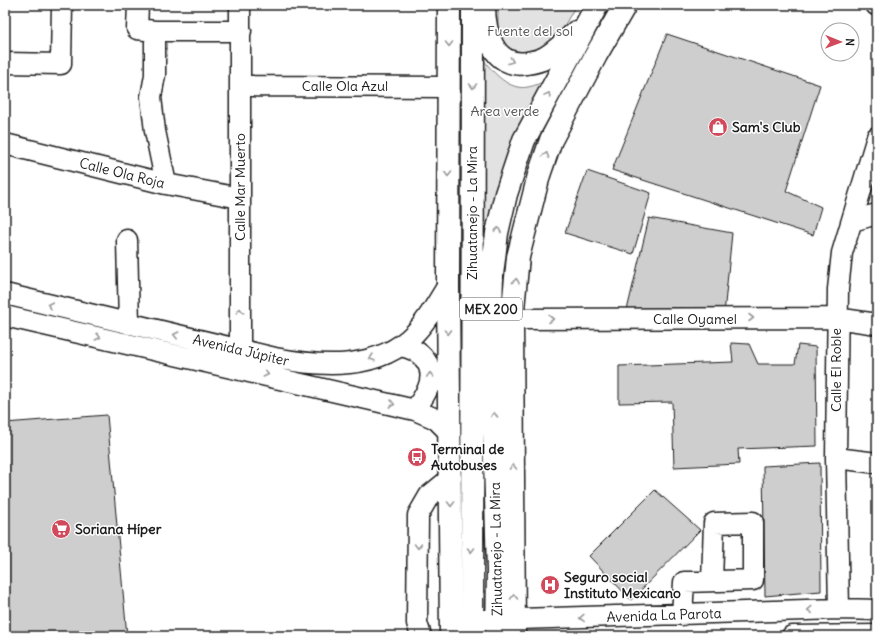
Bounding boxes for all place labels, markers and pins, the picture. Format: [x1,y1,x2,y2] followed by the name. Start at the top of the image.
[707,116,729,138] shop icon: Sam's Club
[732,118,801,136] place label: Sam's Club
[431,440,505,474] place label: Terminal de Autobuses
[406,446,428,468] bus stop icon: Terminal de Autobuses
[50,518,72,540] supermarket icon: Soriana Híper
[75,520,162,538] place label: Soriana Híper
[564,568,681,602] place label: Seguro social Instituto Mexicano
[539,574,561,596] hospital icon: Seguro social Instituto Mexicano

